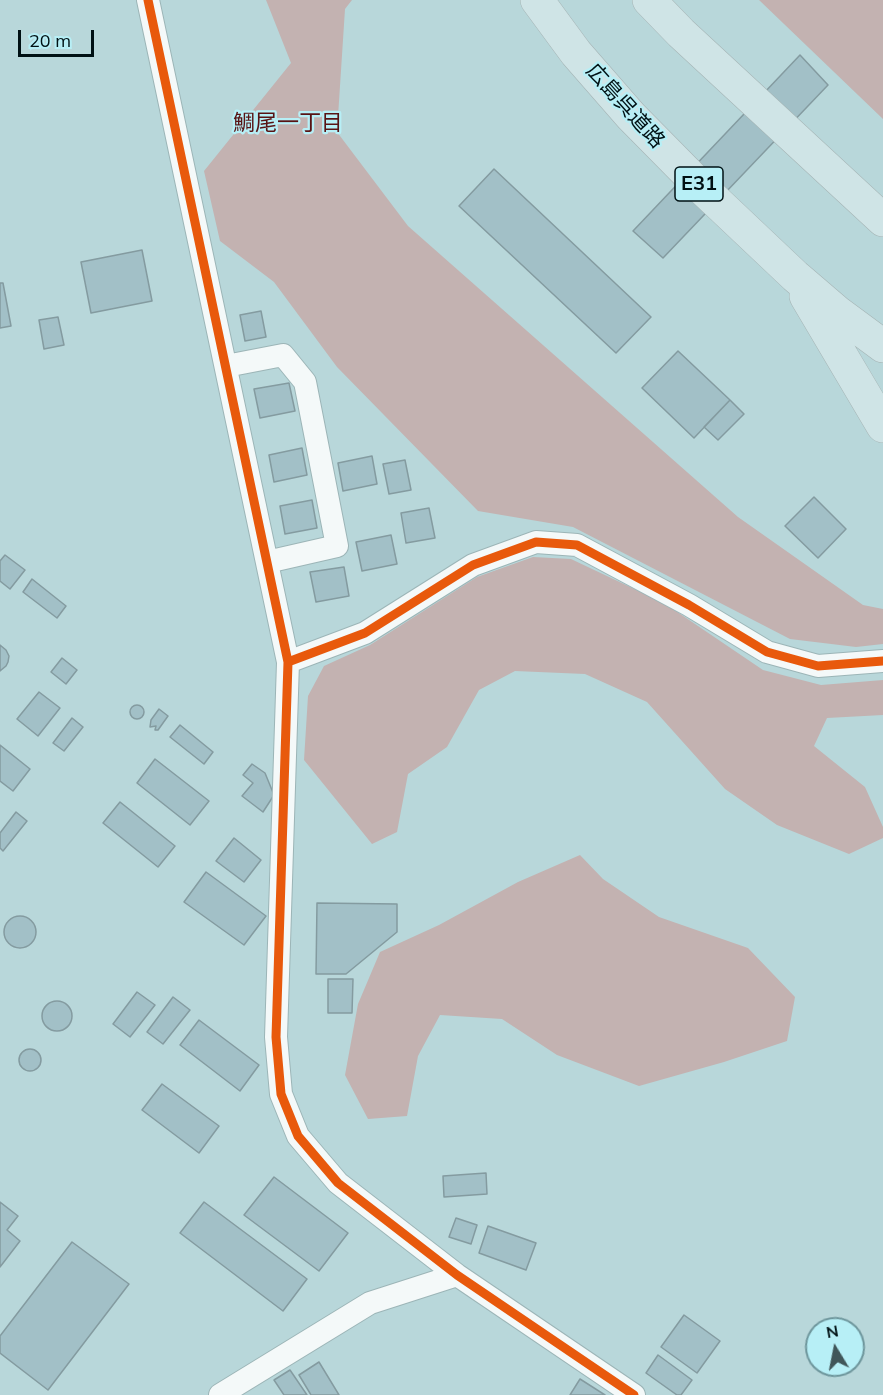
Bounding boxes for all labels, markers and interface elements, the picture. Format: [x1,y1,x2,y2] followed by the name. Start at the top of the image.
[21,18,98,56] scale bar
[29,29,71,52] text: 20 m
[581,59,669,153] street label: 広島呉道路
[233,110,343,136] district label: 鯛尾一丁目
[675,167,723,201] road number: E31
[805,1317,865,1377] north arrow
[825,1320,840,1342] text: N

